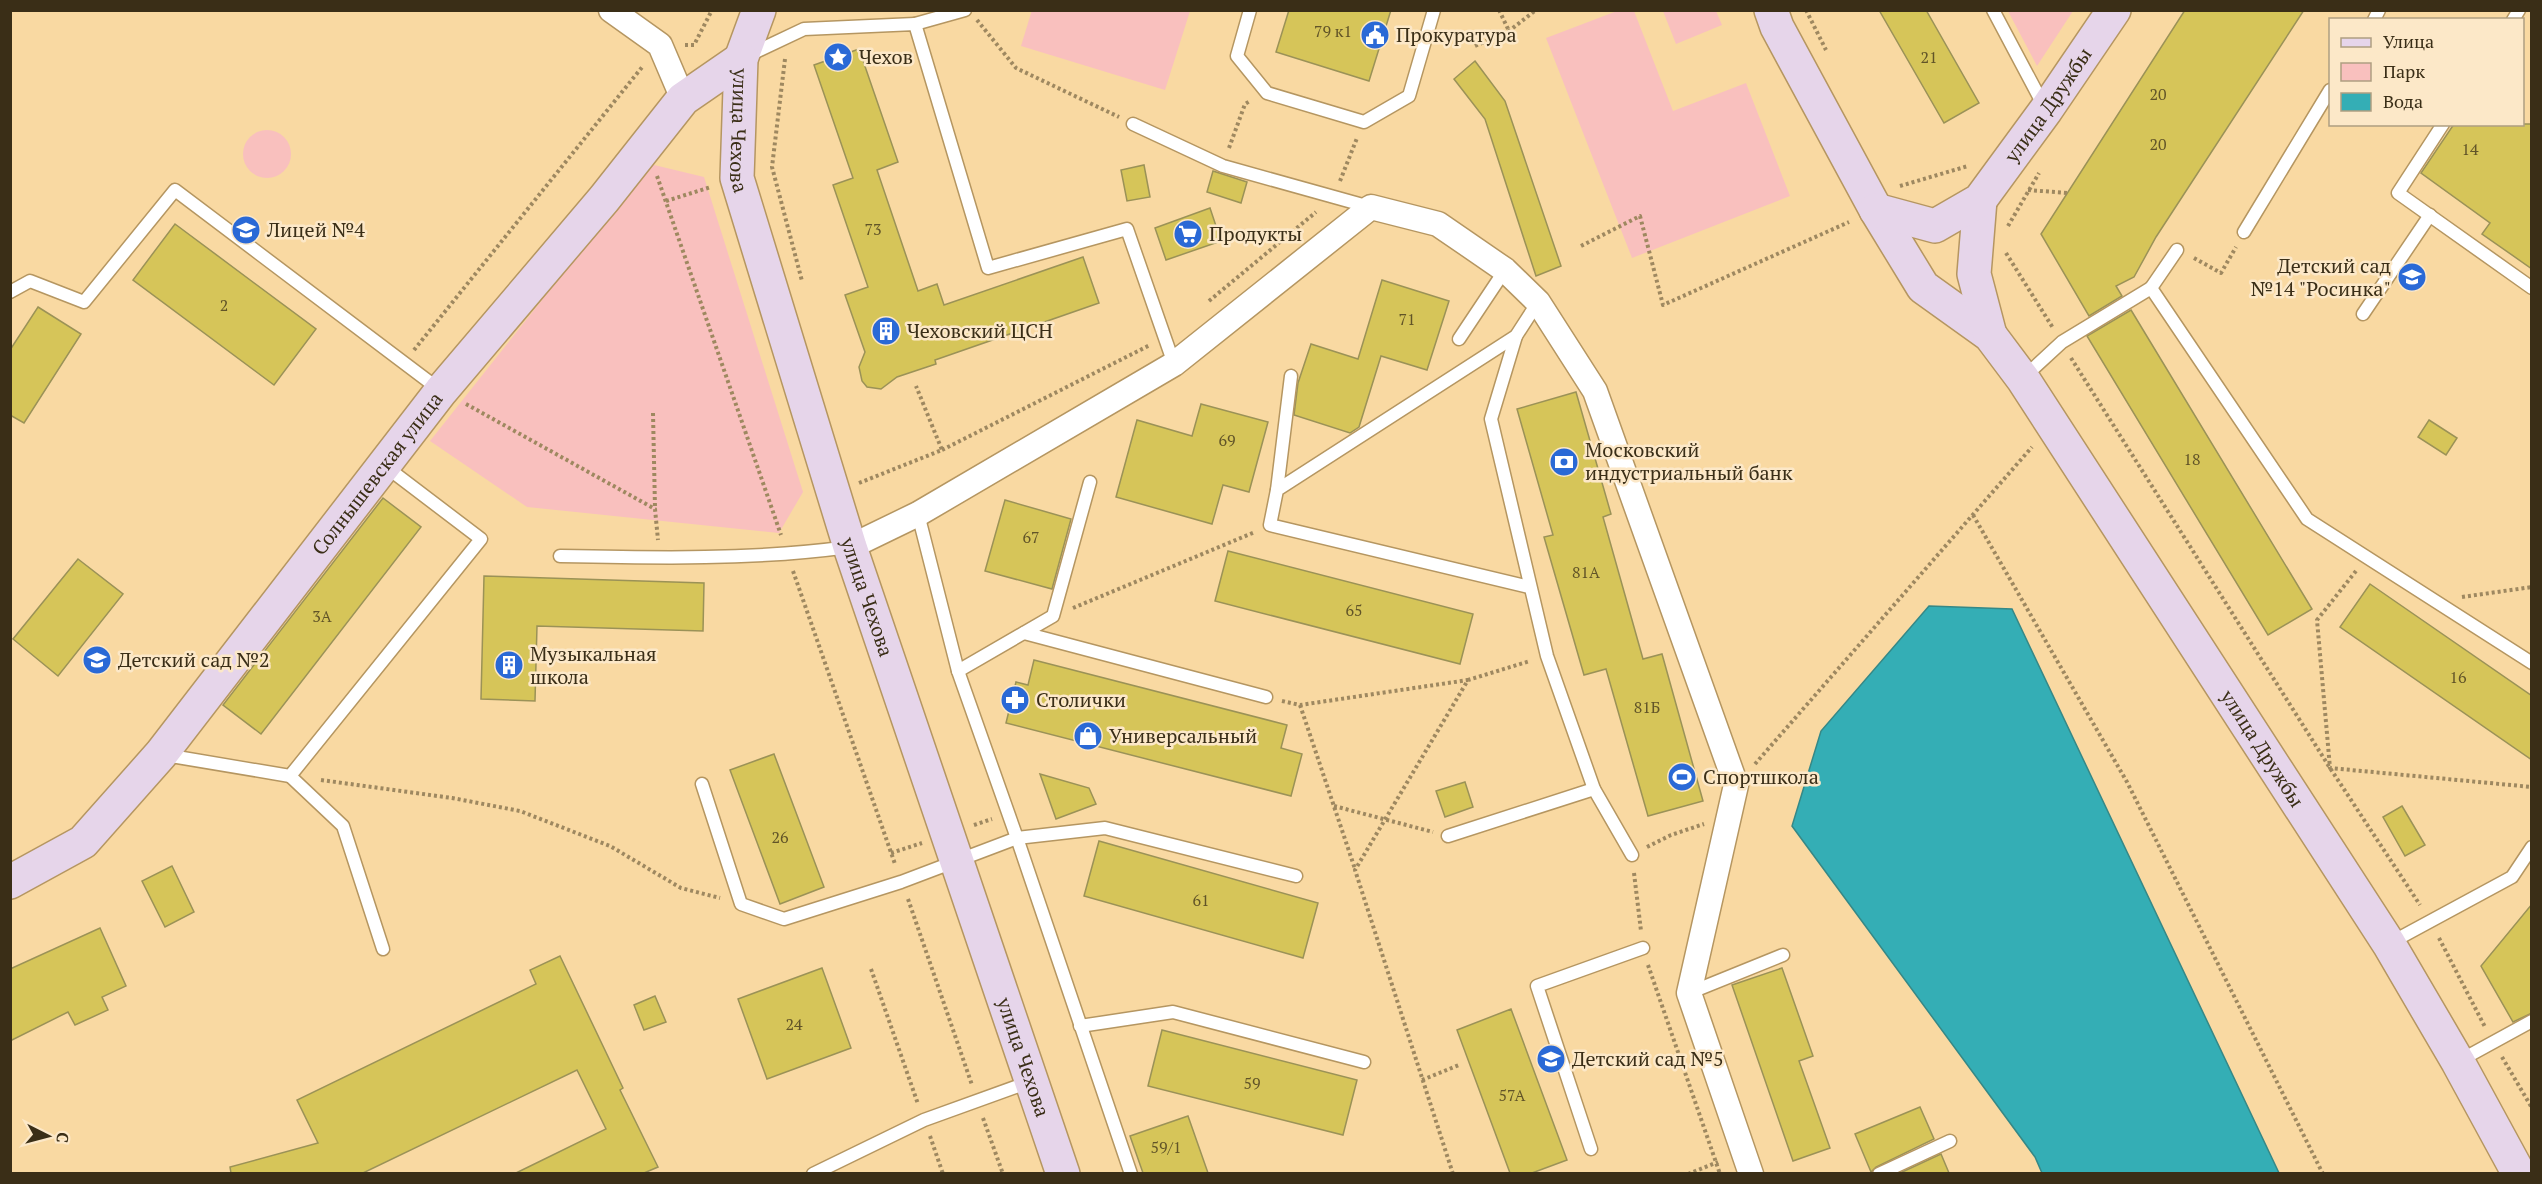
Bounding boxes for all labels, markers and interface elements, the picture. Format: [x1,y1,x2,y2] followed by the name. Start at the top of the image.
[2329,18,2524,126] legend
[1359,19,1391,51] public building icon: Прокуратура
[1314,20,1352,42] house number: 79 к1
[1396,21,1517,48] place label: Прокуратура
[2383,29,2434,53] text: Улица
[822,41,854,73] place icon: Чехов
[1997,42,2098,169] street label: улица Дружбы
[859,43,913,70] place label: Чехов
[1920,46,1938,68] house number: 21
[2383,59,2425,83] text: Парк
[724,67,755,196] street label: улица Чехова
[2149,83,2167,105] house number: 20
[2383,89,2423,113] text: Вода
[2149,133,2167,155] house number: 20
[2461,138,2479,160] house number: 14
[230,214,262,246] school or university icon: Лицей №4
[266,216,365,243] place label: Лицей №4
[864,218,882,240] house number: 73
[1172,218,1204,250] supermarket icon: Продукты
[1209,220,1302,247] place label: Продукты
[2251,252,2391,302] place label: Детский сад №14 "Росинка"
[2396,261,2428,293] school or university icon: Детский сад №14 "Росинка"
[220,294,228,316] house number: 2
[1398,308,1416,330] house number: 71
[870,315,902,347] building icon: Чеховский ЦСН
[907,317,1053,344] place label: Чеховский ЦСН
[305,386,448,560] street label: Солнышевская улица
[1218,429,1236,451] house number: 69
[1585,436,1793,486] place label: Московский индустриальный банк
[1548,446,1580,478] bank icon: Московский индустриальный банк
[2183,448,2201,470] house number: 18
[1022,526,1040,548] house number: 67
[835,533,900,660] street label: улица Чехова
[1572,561,1600,583] house number: 81А
[1345,599,1363,621] house number: 65
[312,605,332,627] house number: 3А
[530,640,657,690] place label: Музыкальная школа
[81,644,113,676] school or university icon: Детский сад №2
[118,646,270,673] place label: Детский сад №2
[493,649,525,681] building icon: Музыкальная школа
[2449,666,2467,688] house number: 16
[2214,683,2311,812] street label: улица Дружбы
[999,684,1031,716] pharmacy icon: Столички
[1036,686,1126,713] place label: Столички
[1634,696,1660,718] house number: 81Б
[1072,720,1104,752] shop icon: Универсальный
[1109,722,1257,749] place label: Универсальный
[1666,761,1698,793] sports icon: Спортшкола
[1703,763,1819,790] place label: Спортшкола
[771,826,789,848] house number: 26
[1192,889,1210,911] house number: 61
[991,993,1057,1120] street label: улица Чехова
[785,1013,803,1035] house number: 24
[1535,1043,1567,1075] school or university icon: Детский сад №5
[1572,1045,1724,1072] place label: Детский сад №5
[1243,1072,1261,1094] house number: 59
[1499,1084,1525,1106] house number: 57А
[18,1106,78,1166] north arrow
[51,1131,74,1144] text: С
[1150,1136,1182,1158] house number: 59/1

